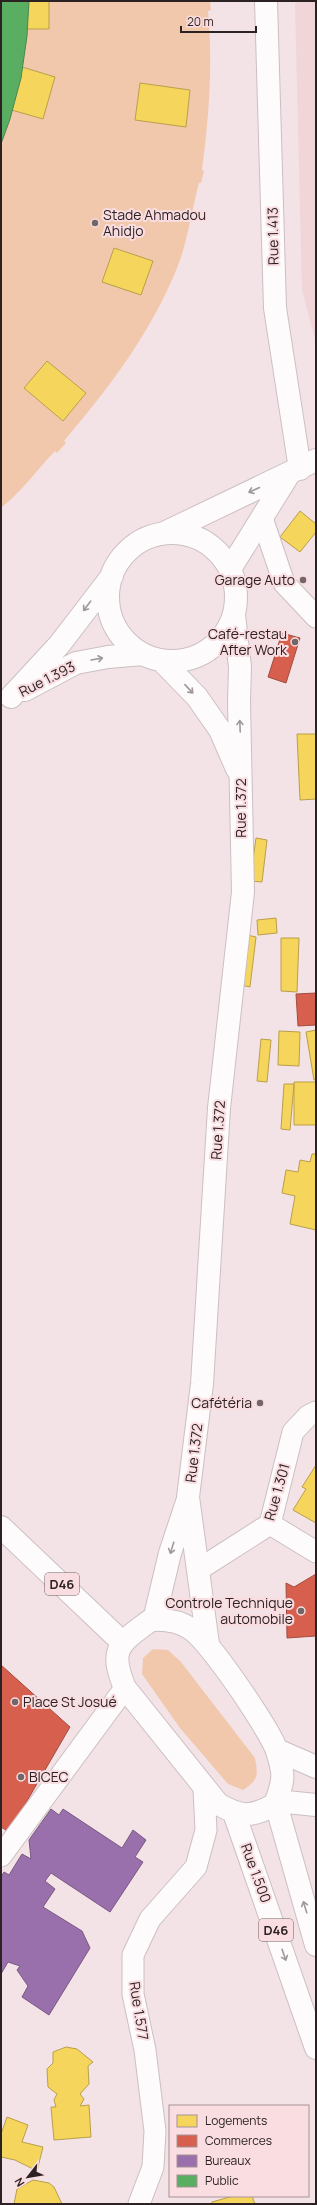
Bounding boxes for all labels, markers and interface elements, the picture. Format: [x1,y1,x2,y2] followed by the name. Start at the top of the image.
[181,8,256,34] scale bar
[187,13,214,30] text: 20 m
[103,205,206,240] place label: Stade Ahmadou Ahidjo
[262,207,283,265] street label: Rue 1.413
[90,218,100,228] marker: Stade Ahmadou Ahidjo
[248,487,260,494] one-way arrow
[215,570,295,589] place label: Garage Auto
[298,575,308,585] marker: Garage Auto
[83,600,92,611] one-way arrow
[208,624,288,659] place label: Café-restau After Work
[290,637,300,647] marker: Café-restau After Work
[90,655,103,663] one-way arrow
[15,656,78,701] street label: Rue 1.393
[184,684,194,694] one-way arrow
[236,720,243,733] one-way arrow
[231,778,250,838] street label: Rue 1.372
[206,1100,229,1160] street label: Rue 1.372
[191,1393,252,1412] place label: Cafétéria
[255,1398,265,1408] marker: Cafétéria
[180,1422,207,1484] street label: Rue 1.372
[259,1461,294,1523] street label: Rue 1.301
[168,1541,175,1554] one-way arrow
[45,1573,79,1595] road number: D46
[165,1593,293,1628] place label: Controle Technique automobile
[296,1606,306,1616] marker: Controle Technique automobile
[23,1692,117,1711] place label: Place St Josué
[10,1697,20,1707] marker: Place St Josué
[29,1767,69,1786] place label: BICEC
[16,1772,26,1782] marker: BICEC
[237,1841,276,1905] street label: Rue 1.500
[301,1901,308,1914] one-way arrow
[259,1919,293,1941] road number: D46
[281,1949,289,1961] one-way arrow
[125,1980,153,2042] street label: Rue 1.577
[169,2105,309,2197] legend
[205,2112,267,2129] text: Logements
[205,2132,272,2149] text: Commerces
[205,2152,251,2169] text: Bureaux
[8,2157,48,2197] north arrow
[205,2172,239,2189] text: Public
[10,2175,27,2190] text: N

